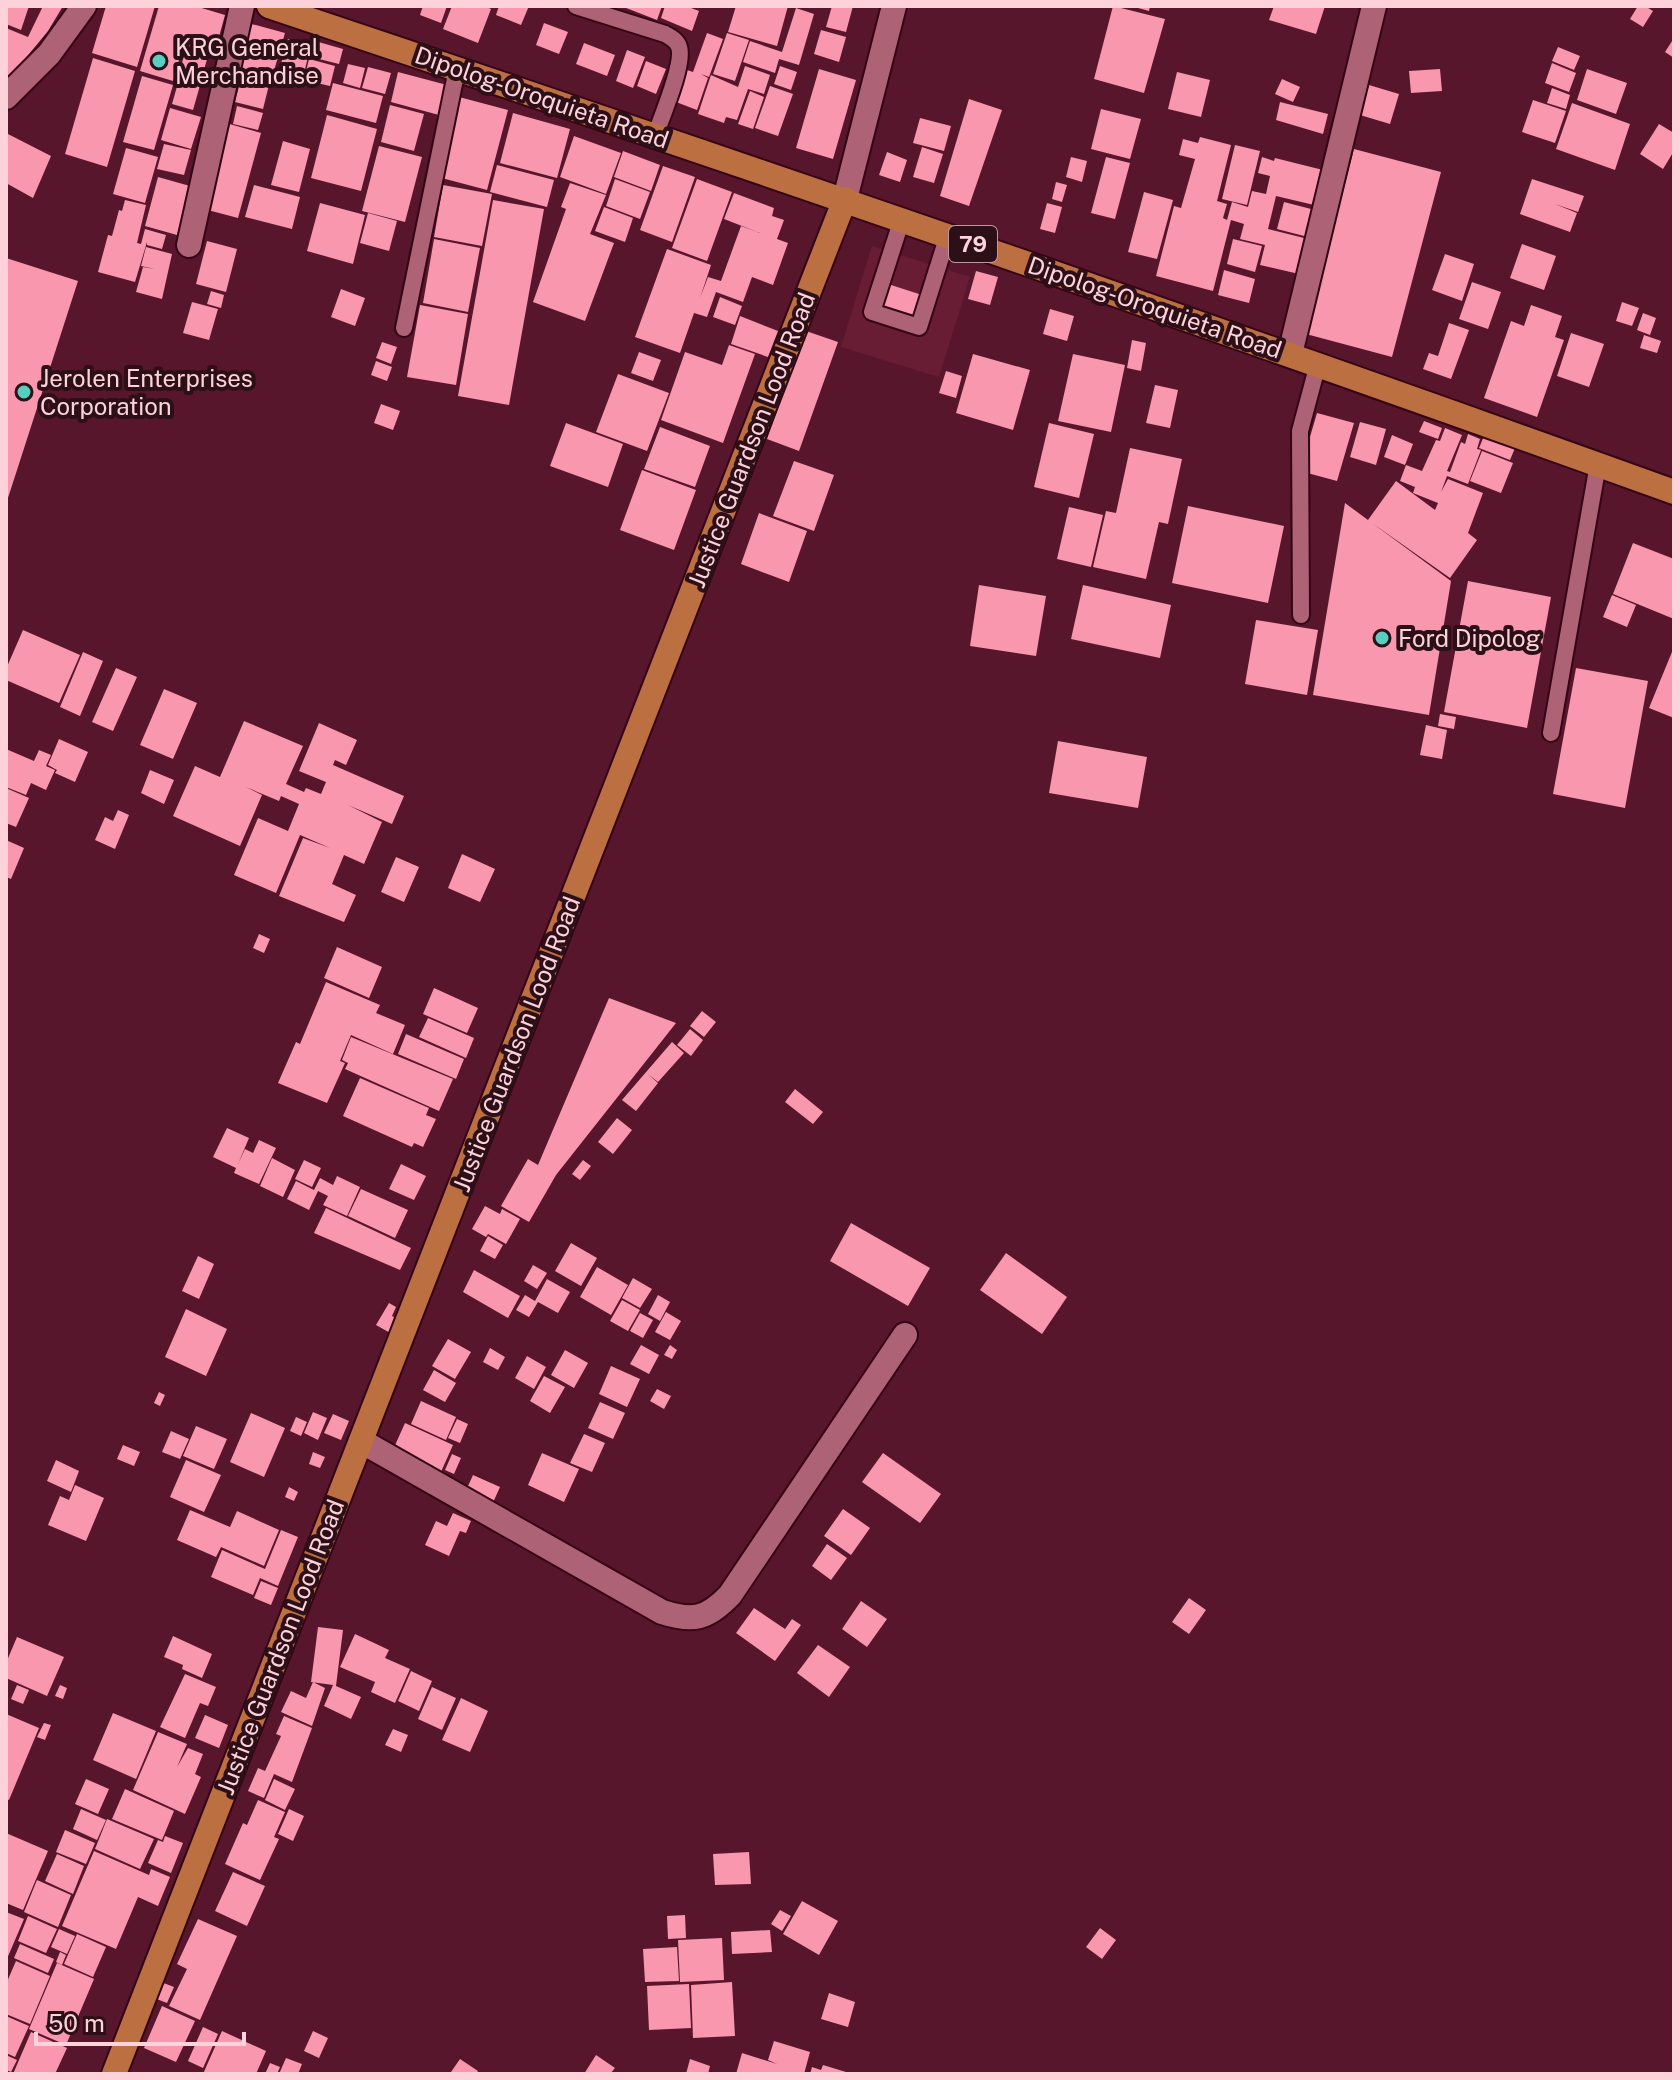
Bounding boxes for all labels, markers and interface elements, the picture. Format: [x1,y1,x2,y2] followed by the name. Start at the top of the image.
[175,33,319,89] place label: KRG General Merchandise
[411,40,673,154] street label: Dipolog-Oroquieta Road
[150,52,168,70] marker: KRG General Merchandise
[949,226,997,262] road number: 79
[1024,250,1286,364] street label: Dipolog-Oroquieta Road
[682,288,820,592] street label: Justice Guardson Lood Road
[40,364,253,420] place label: Jerolen Enterprises Corporation
[15,383,33,401] marker: Jerolen Enterprises Corporation
[1398,624,1541,652] place label: Ford Dipolog
[1373,629,1391,647] marker: Ford Dipolog
[447,892,585,1196] street label: Justice Guardson Lood Road
[211,1495,349,1799] street label: Justice Guardson Lood Road
[36,1996,244,2046] scale bar
[48,2009,105,2037] text: 50 m

